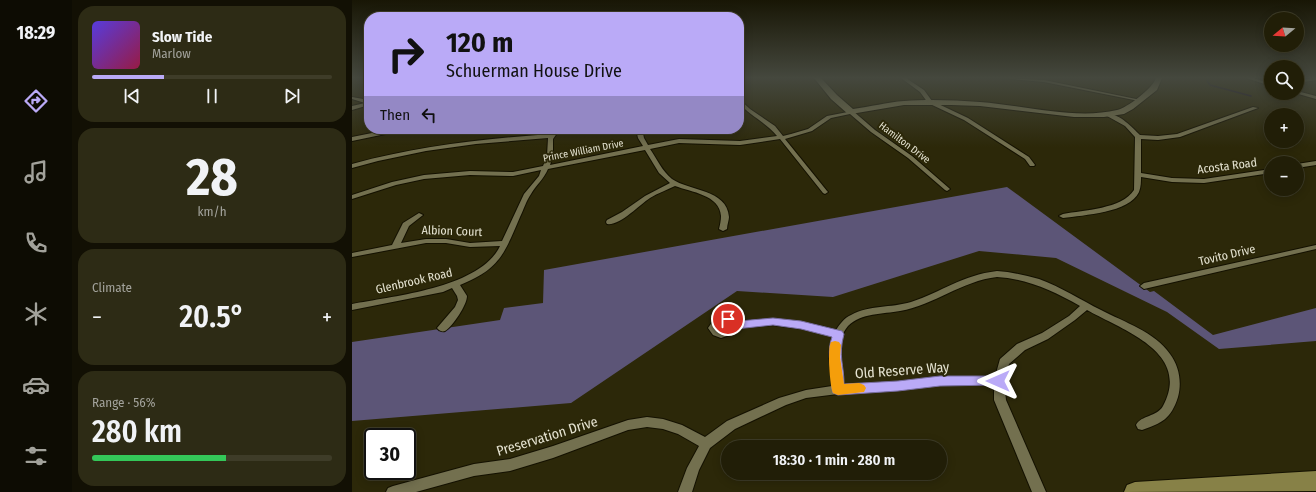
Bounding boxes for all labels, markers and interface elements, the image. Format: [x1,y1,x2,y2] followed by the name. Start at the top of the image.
[1264,12,1304,52] north arrow
[1264,12,1304,196] map controls
[17,22,55,44] text: 18:29
[446,26,513,59] text: 120 m
[152,28,212,46] text: Slow Tide
[380,28,432,80] icon: right
[152,46,191,61] text: Marlow
[446,60,622,82] text: Schuerman House Drive
[1264,60,1304,100] button: search
[121,85,143,107] icon: previous
[201,85,223,107] icon: pause
[281,85,303,107] icon: next
[22,87,50,115] icon: directions
[418,104,440,126] icon: left
[380,106,410,124] text: Then
[1264,108,1304,148] button: +
[876,120,932,166] street label: Hamilton Drive
[542,137,624,165] street label: Prince William Drive
[186,146,238,209] text: 28
[1196,155,1258,177] street label: Acosta Road
[1264,156,1304,196] button: −
[22,158,50,186] icon: music
[198,204,227,219] text: km/h
[421,223,483,239] street label: Albion Court
[22,229,50,257] icon: phone
[1197,242,1257,268] street label: Tovito Drive
[374,265,454,297] street label: Glenbrook Road
[92,280,132,295] text: Climate
[179,299,245,335] text: 20.5°
[22,300,50,328] icon: climate
[711,302,745,336] pin
[92,304,102,331] text: −
[322,304,332,331] text: +
[717,308,739,330] icon: arrive
[854,359,951,382] street label: Old Reserve Way
[977,360,1019,402] position arrow
[22,371,50,399] icon: car
[92,395,156,410] text: Range · 56%
[494,413,600,460] street label: Preservation Drive
[92,414,182,450] text: 280 km
[364,428,416,480] speed limit sign: 30
[22,442,50,470] icon: filters
[773,451,895,469] text: 18:30 · 1 min · 280 m

